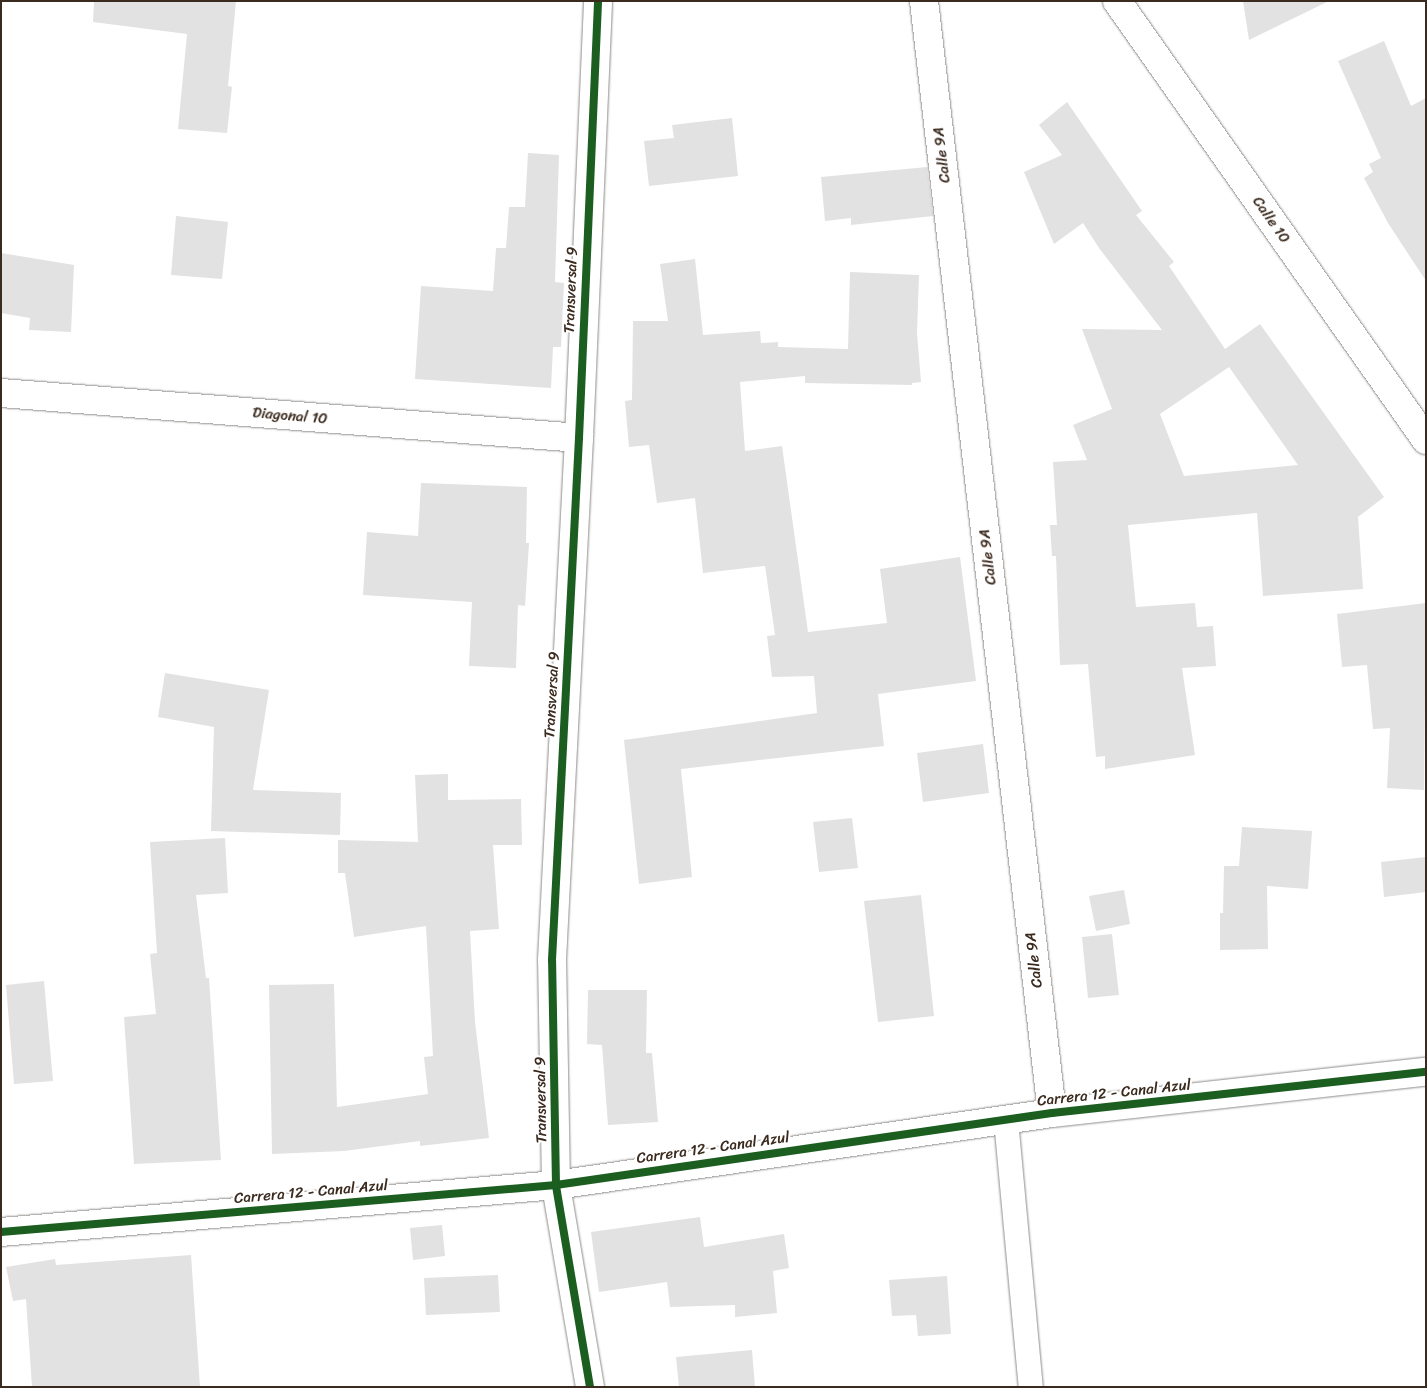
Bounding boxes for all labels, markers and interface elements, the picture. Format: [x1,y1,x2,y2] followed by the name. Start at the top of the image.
[930,126,954,184] street label: Calle 9A
[1248,193,1294,247] street label: Calle 10
[560,246,582,334] street label: Transversal 9
[252,404,328,428] street label: Diagonal 10
[976,528,1000,586] street label: Calle 9A
[541,651,563,739] street label: Transversal 9
[1022,931,1046,989] street label: Calle 9A
[531,1056,551,1144] street label: Transversal 9
[1036,1076,1192,1110] street label: Carrera 12 - Canal Azul
[635,1128,791,1168] street label: Carrera 12 - Canal Azul
[233,1176,389,1208] street label: Carrera 12 - Canal Azul

